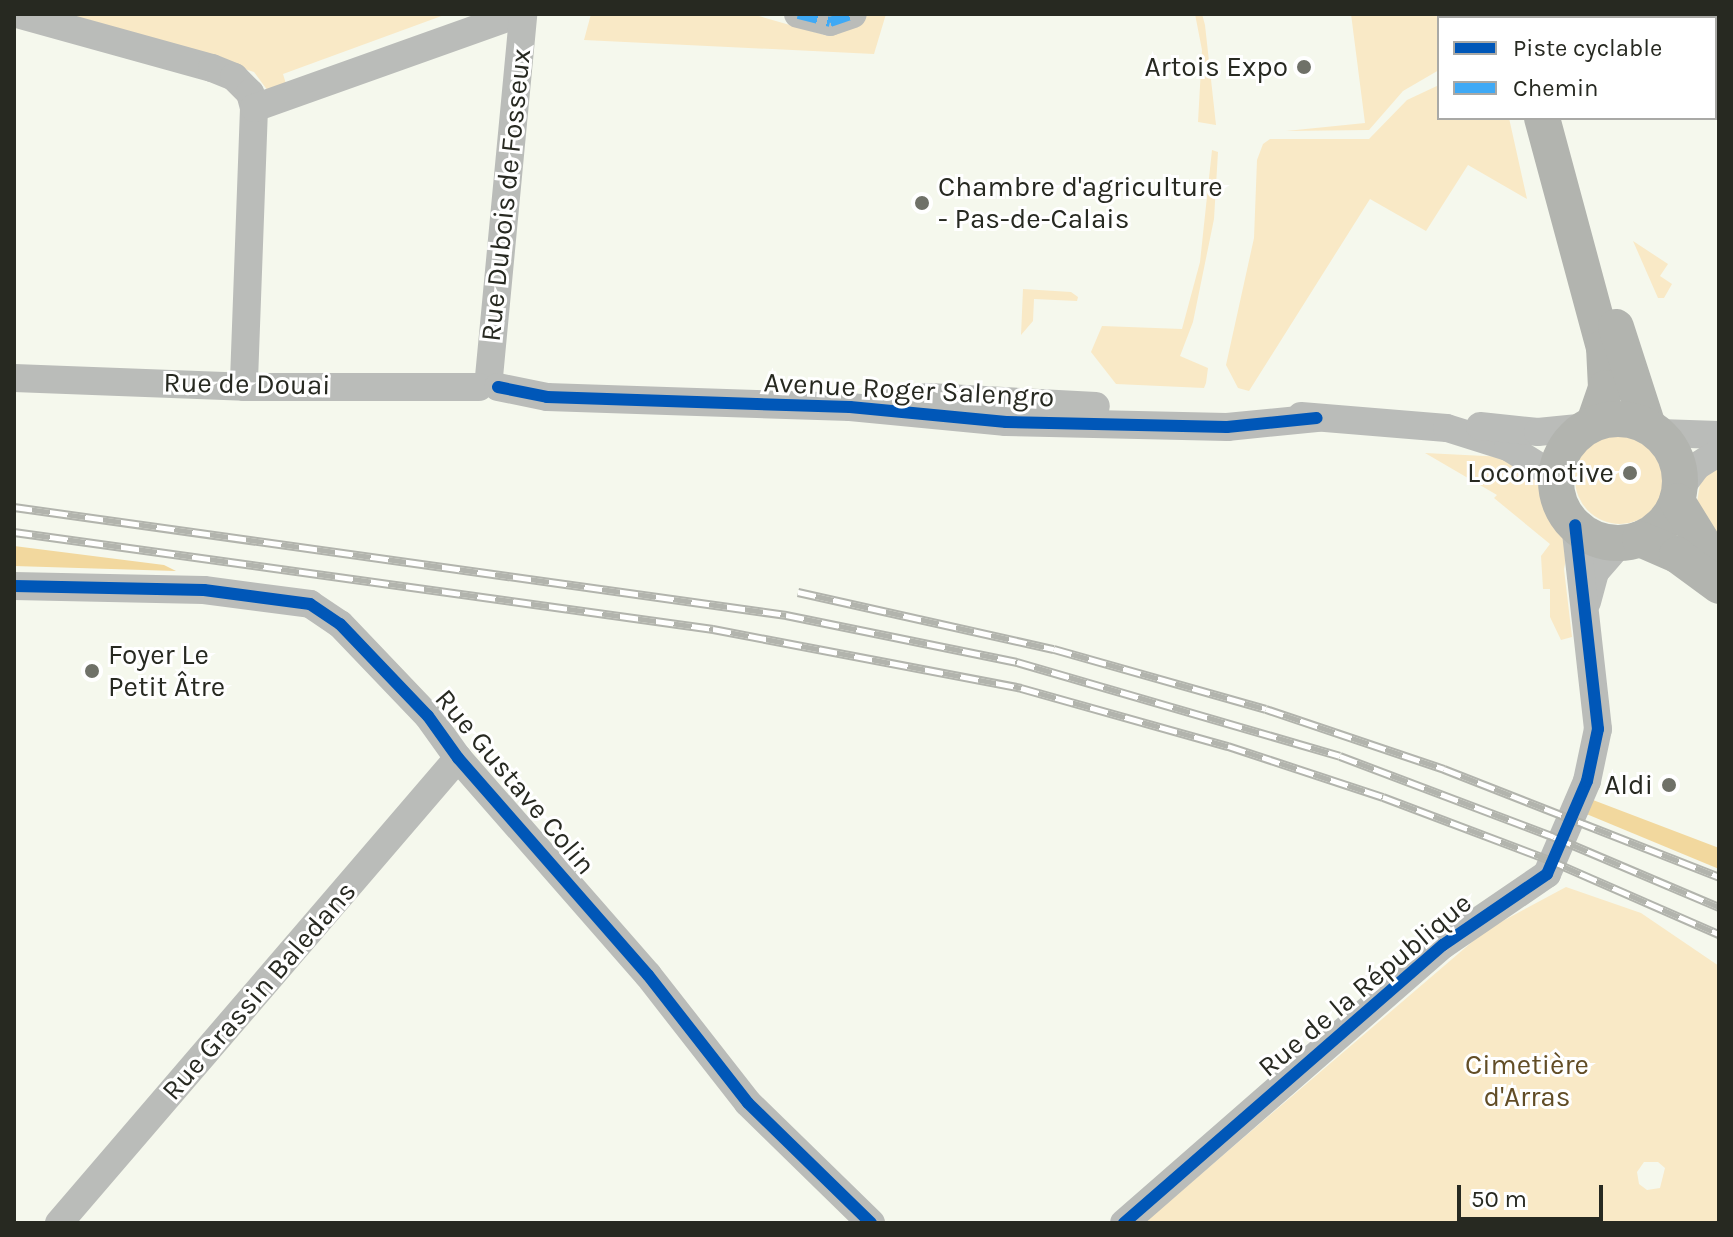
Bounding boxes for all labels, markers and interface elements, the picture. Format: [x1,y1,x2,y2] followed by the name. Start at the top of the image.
[1437,16,1717,120] legend
[1513,34,1662,62] text: Piste cyclable
[474,47,538,343] street label: Rue Dubois de Fosseux
[1145,50,1288,84] place label: Artois Expo
[1295,58,1313,76] marker: Artois Expo
[1513,74,1599,102] text: Chemin
[938,170,1223,236] place label: Chambre d'agriculture - Pas-de-Calais
[913,194,931,212] marker: Chambre d'agriculture - Pas-de-Calais
[163,366,331,402] street label: Rue de Douai
[763,366,1055,414] street label: Avenue Roger Salengro
[1467,456,1614,490] place label: Locomotive
[1621,464,1639,482] marker: Locomotive
[108,638,225,704] place label: Foyer Le Petit Âtre
[83,662,101,680] marker: Foyer Le Petit Âtre
[428,683,602,881] street label: Rue Gustave Colin
[1604,768,1653,802] place label: Aldi
[1660,776,1678,794] marker: Aldi
[155,875,363,1107] street label: Rue Grassin Baledans
[1252,886,1478,1084] street label: Rue de la République
[1465,1048,1589,1114] park label: Cimetière d'Arras
[1461,1169,1607,1219] scale bar
[1471,1185,1527,1213] text: 50 m

